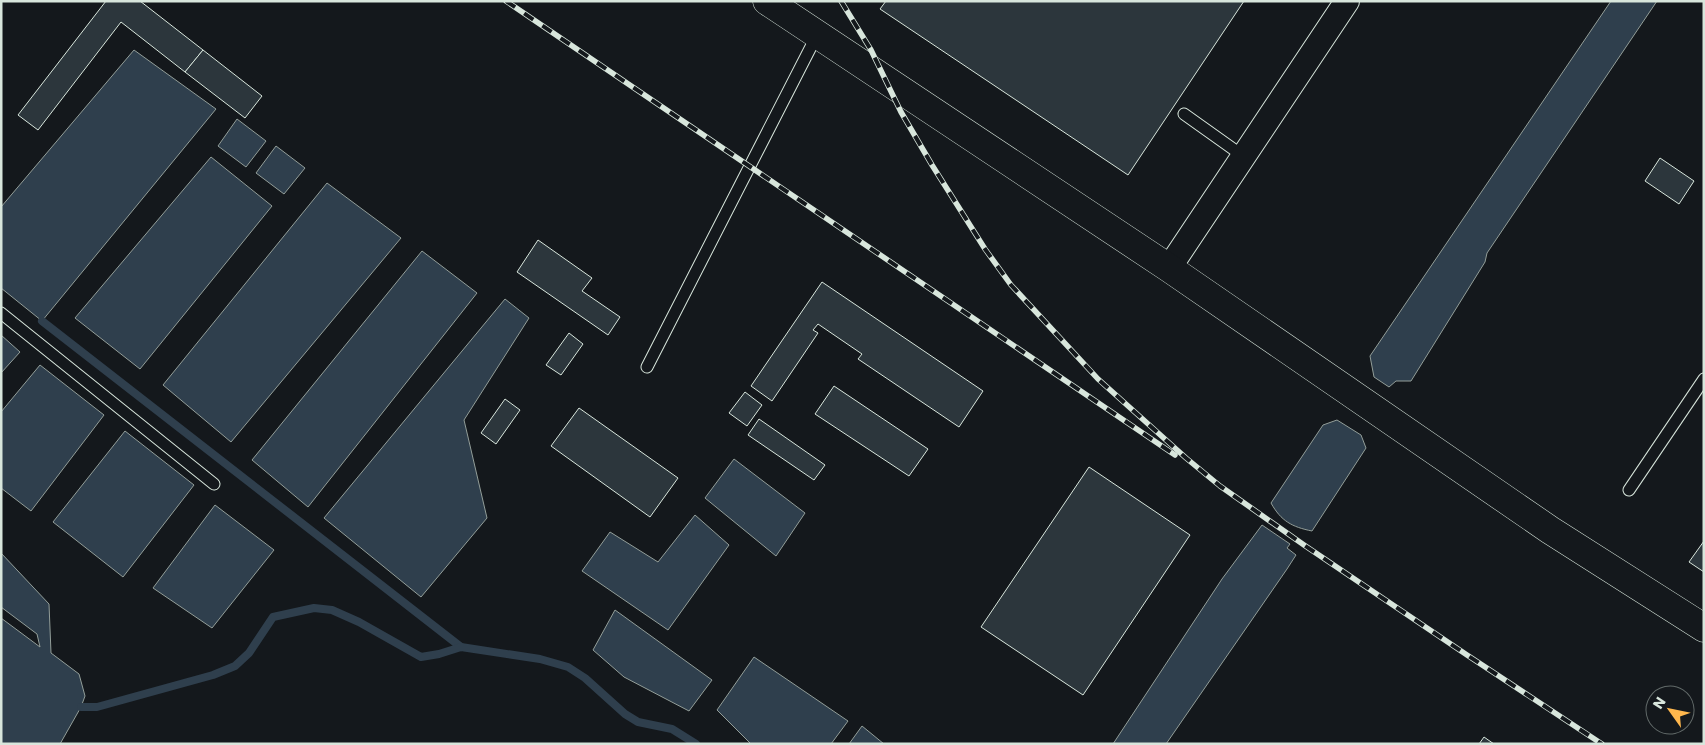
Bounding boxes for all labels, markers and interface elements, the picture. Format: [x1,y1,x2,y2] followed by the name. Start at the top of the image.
[1645,685,1695,735] north arrow
[1648,693,1670,713] text: N

